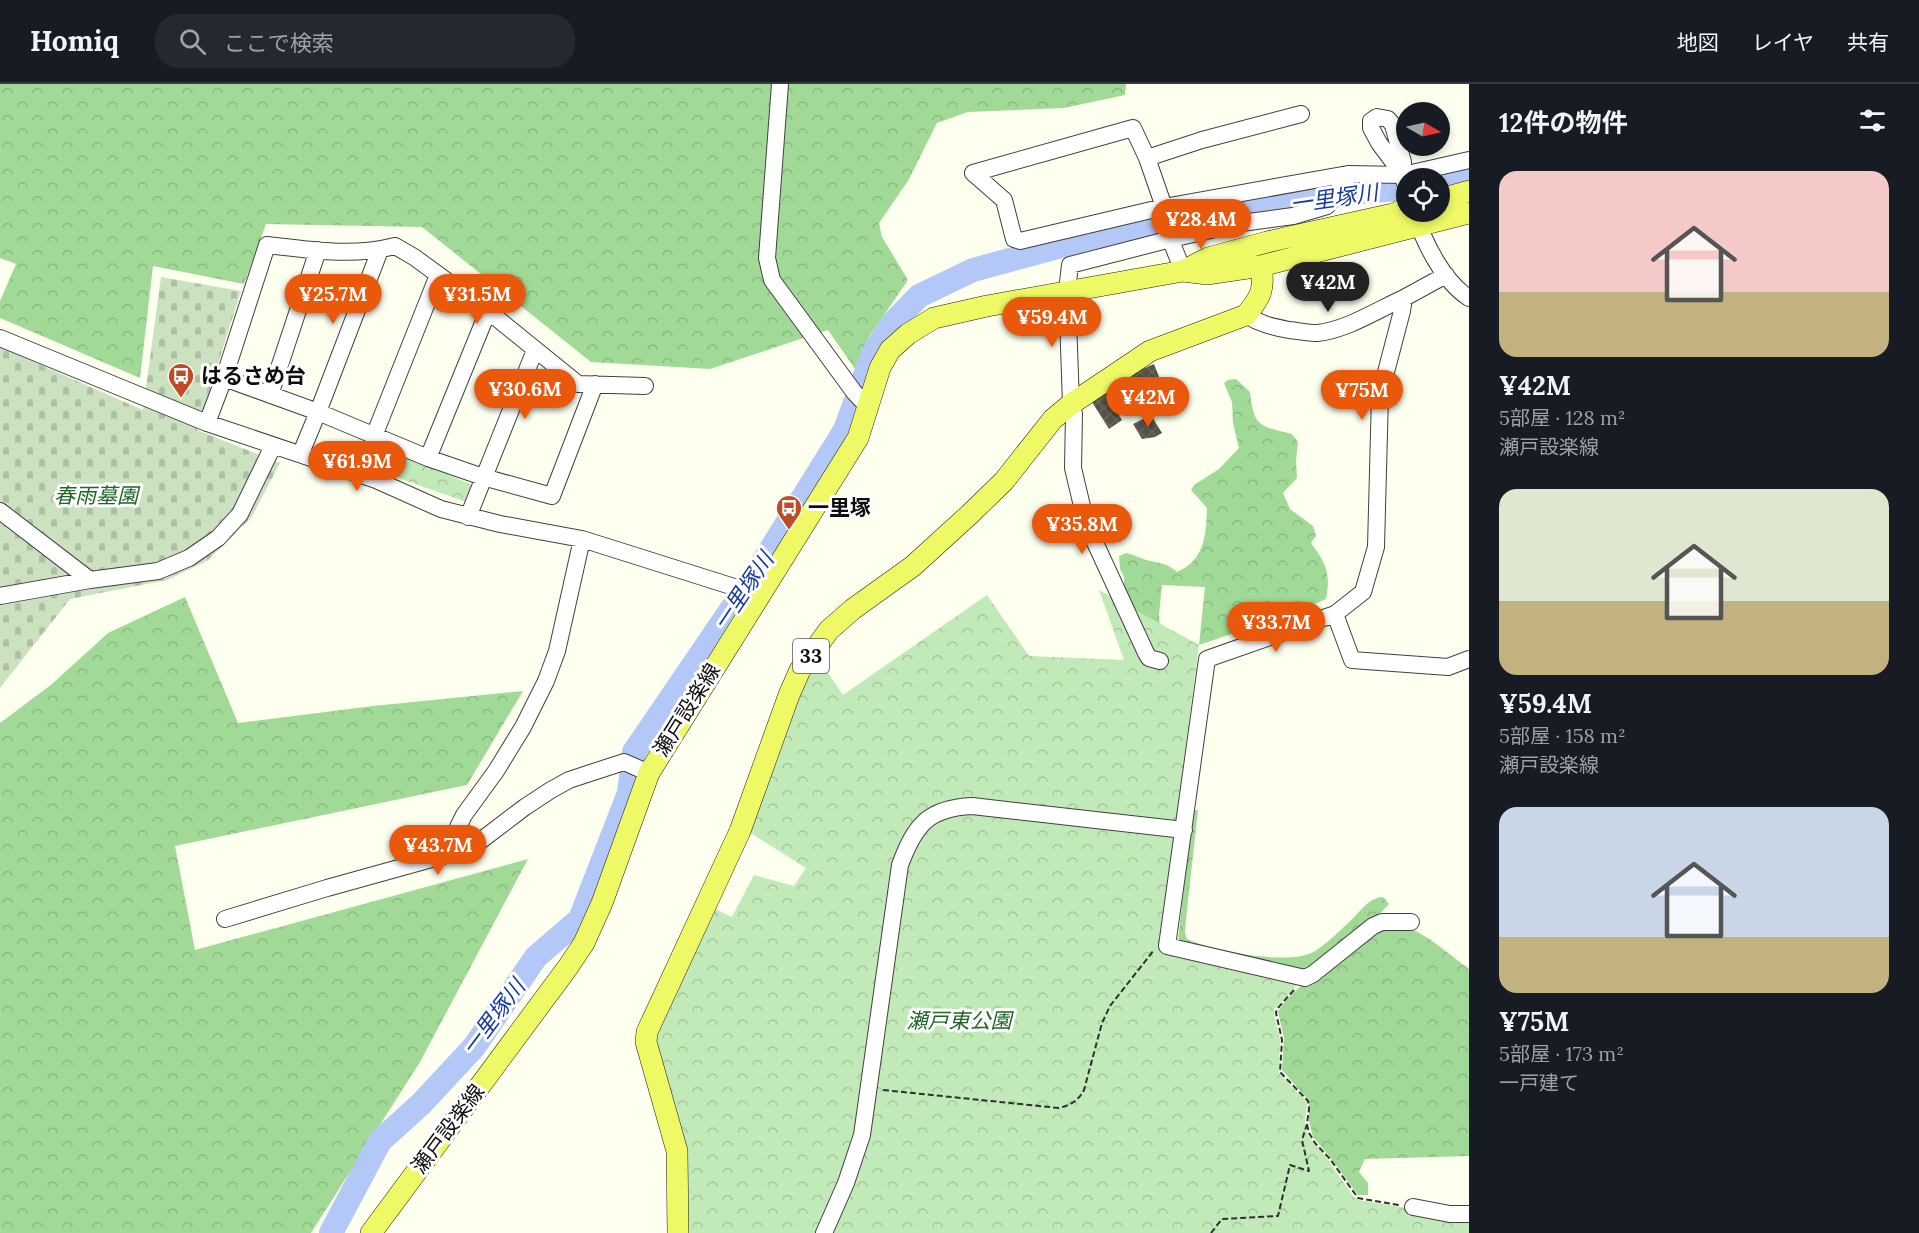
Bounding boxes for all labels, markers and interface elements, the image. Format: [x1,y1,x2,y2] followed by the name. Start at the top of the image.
[155,14,575,68] search box
[30,23,119,59] text: Homiq
[176,25,209,58] icon: search
[224,29,334,57] text: ここで検索
[1677,29,1719,56] text: 地図
[1752,29,1814,56] text: レイヤ
[1847,29,1889,56] text: 共有
[1396,102,1450,156] north arrow
[1396,102,1450,222] map controls
[1856,104,1889,137] icon: filters
[1499,106,1627,139] text: 12件の物件
[1396,168,1450,222] button: locate
[1288,178,1381,218] water label: 一里塚川
[1152,199,1250,250] pin: ¥28.4M
[1165,206,1237,231] text: ¥28.4M
[1640,210,1748,318] icon: home
[1292,262,1364,313] pin: ¥42M
[1300,269,1356,294] text: ¥42M
[284,274,382,325] pin: ¥25.7M
[428,274,526,325] pin: ¥31.5M
[299,281,367,306] text: ¥25.7M
[443,281,511,306] text: ¥31.5M
[1003,297,1101,348] pin: ¥59.4M
[1016,304,1088,329] text: ¥59.4M
[166,361,196,399] bus stop icon: はるさめ台
[201,362,306,389] place label: はるさめ台
[476,369,574,420] pin: ¥30.6M
[1499,369,1571,402] text: ¥42M
[1326,370,1398,421] pin: ¥75M
[488,376,562,401] text: ¥30.6M
[1112,377,1184,428] pin: ¥42M
[1335,377,1389,402] text: ¥75M
[1120,384,1176,409] text: ¥42M
[1499,405,1626,430] text: 5部屋 · 128 m²
[1499,434,1599,459] text: 瀬戸設楽線
[308,441,406,492] pin: ¥61.9M
[322,448,392,473] text: ¥61.9M
[54,482,141,509] park label: 春雨墓園
[774,493,804,531] bus stop icon: 一里塚
[808,494,871,521] place label: 一里塚
[1033,504,1131,555] pin: ¥35.8M
[1046,511,1118,536] text: ¥35.8M
[1640,528,1748,636] icon: home
[707,545,780,635] water label: 一里塚川
[1227,602,1325,653] pin: ¥33.7M
[1241,609,1311,634] text: ¥33.7M
[793,639,829,673] road number: 33
[647,658,726,761] street label: 瀬戸設楽線
[1499,687,1592,720] text: ¥59.4M
[1499,723,1626,748] text: 5部屋 · 158 m²
[1499,752,1599,777] text: 瀬戸設楽線
[389,825,487,876] pin: ¥43.7M
[403,832,473,857] text: ¥43.7M
[1640,846,1748,954] icon: home
[455,972,532,1061] water label: 一里塚川
[1499,1005,1569,1038] text: ¥75M
[907,1007,1014,1034] park label: 瀬戸東公園
[1499,1041,1624,1066] text: 5部屋 · 173 m²
[1499,1070,1579,1095] text: 一戸建て
[405,1079,490,1179] street label: 瀬戸設楽線

